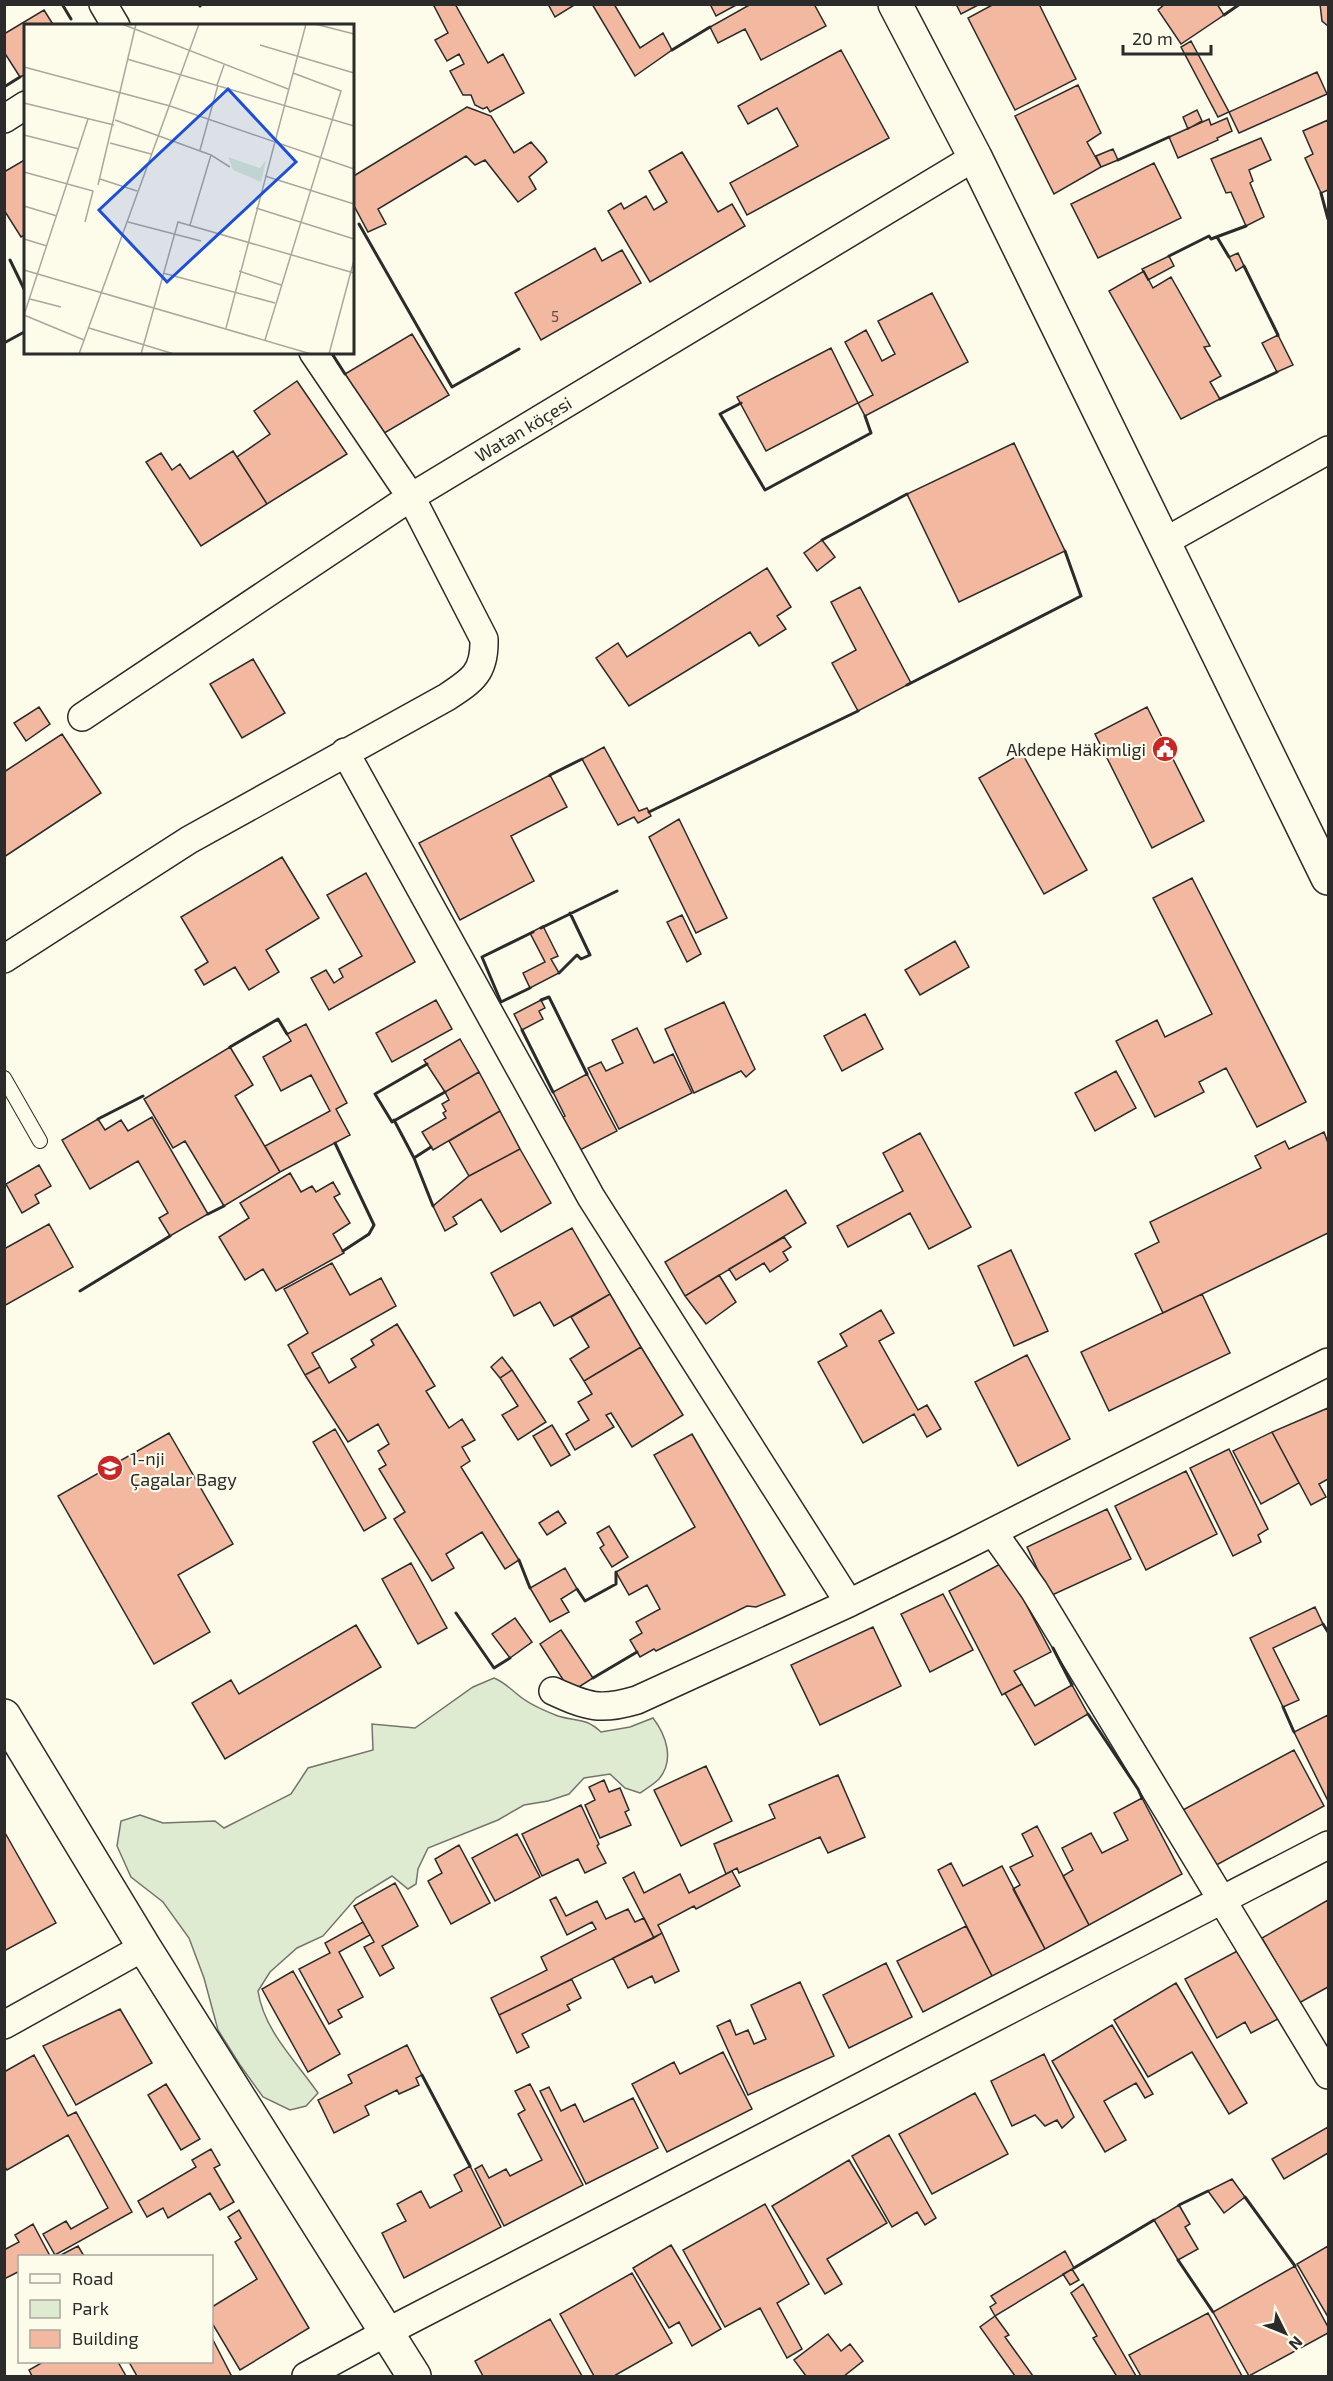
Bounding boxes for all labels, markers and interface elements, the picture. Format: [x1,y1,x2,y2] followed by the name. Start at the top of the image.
[1123,18,1212,56] scale bar
[24,24,354,354] inset map
[1132,27,1173,49] text: 20 m
[551,307,559,325] house number: 5
[471,392,576,467] street label: Watan köçesi
[1150,734,1180,764] public building icon: Akdepe Häkimligi
[1006,738,1146,760] place label: Akdepe Häkimligi
[130,1447,237,1491] place label: 1-nji Çagalar Bagy
[95,1453,125,1483] school or university icon: 1-nji Çagalar Bagy
[18,2255,213,2363] legend
[72,2267,113,2289] text: Road
[72,2297,109,2319] text: Park
[1255,2303,1315,2363] north arrow
[72,2327,139,2349] text: Building
[1285,2333,1307,2354] text: N

